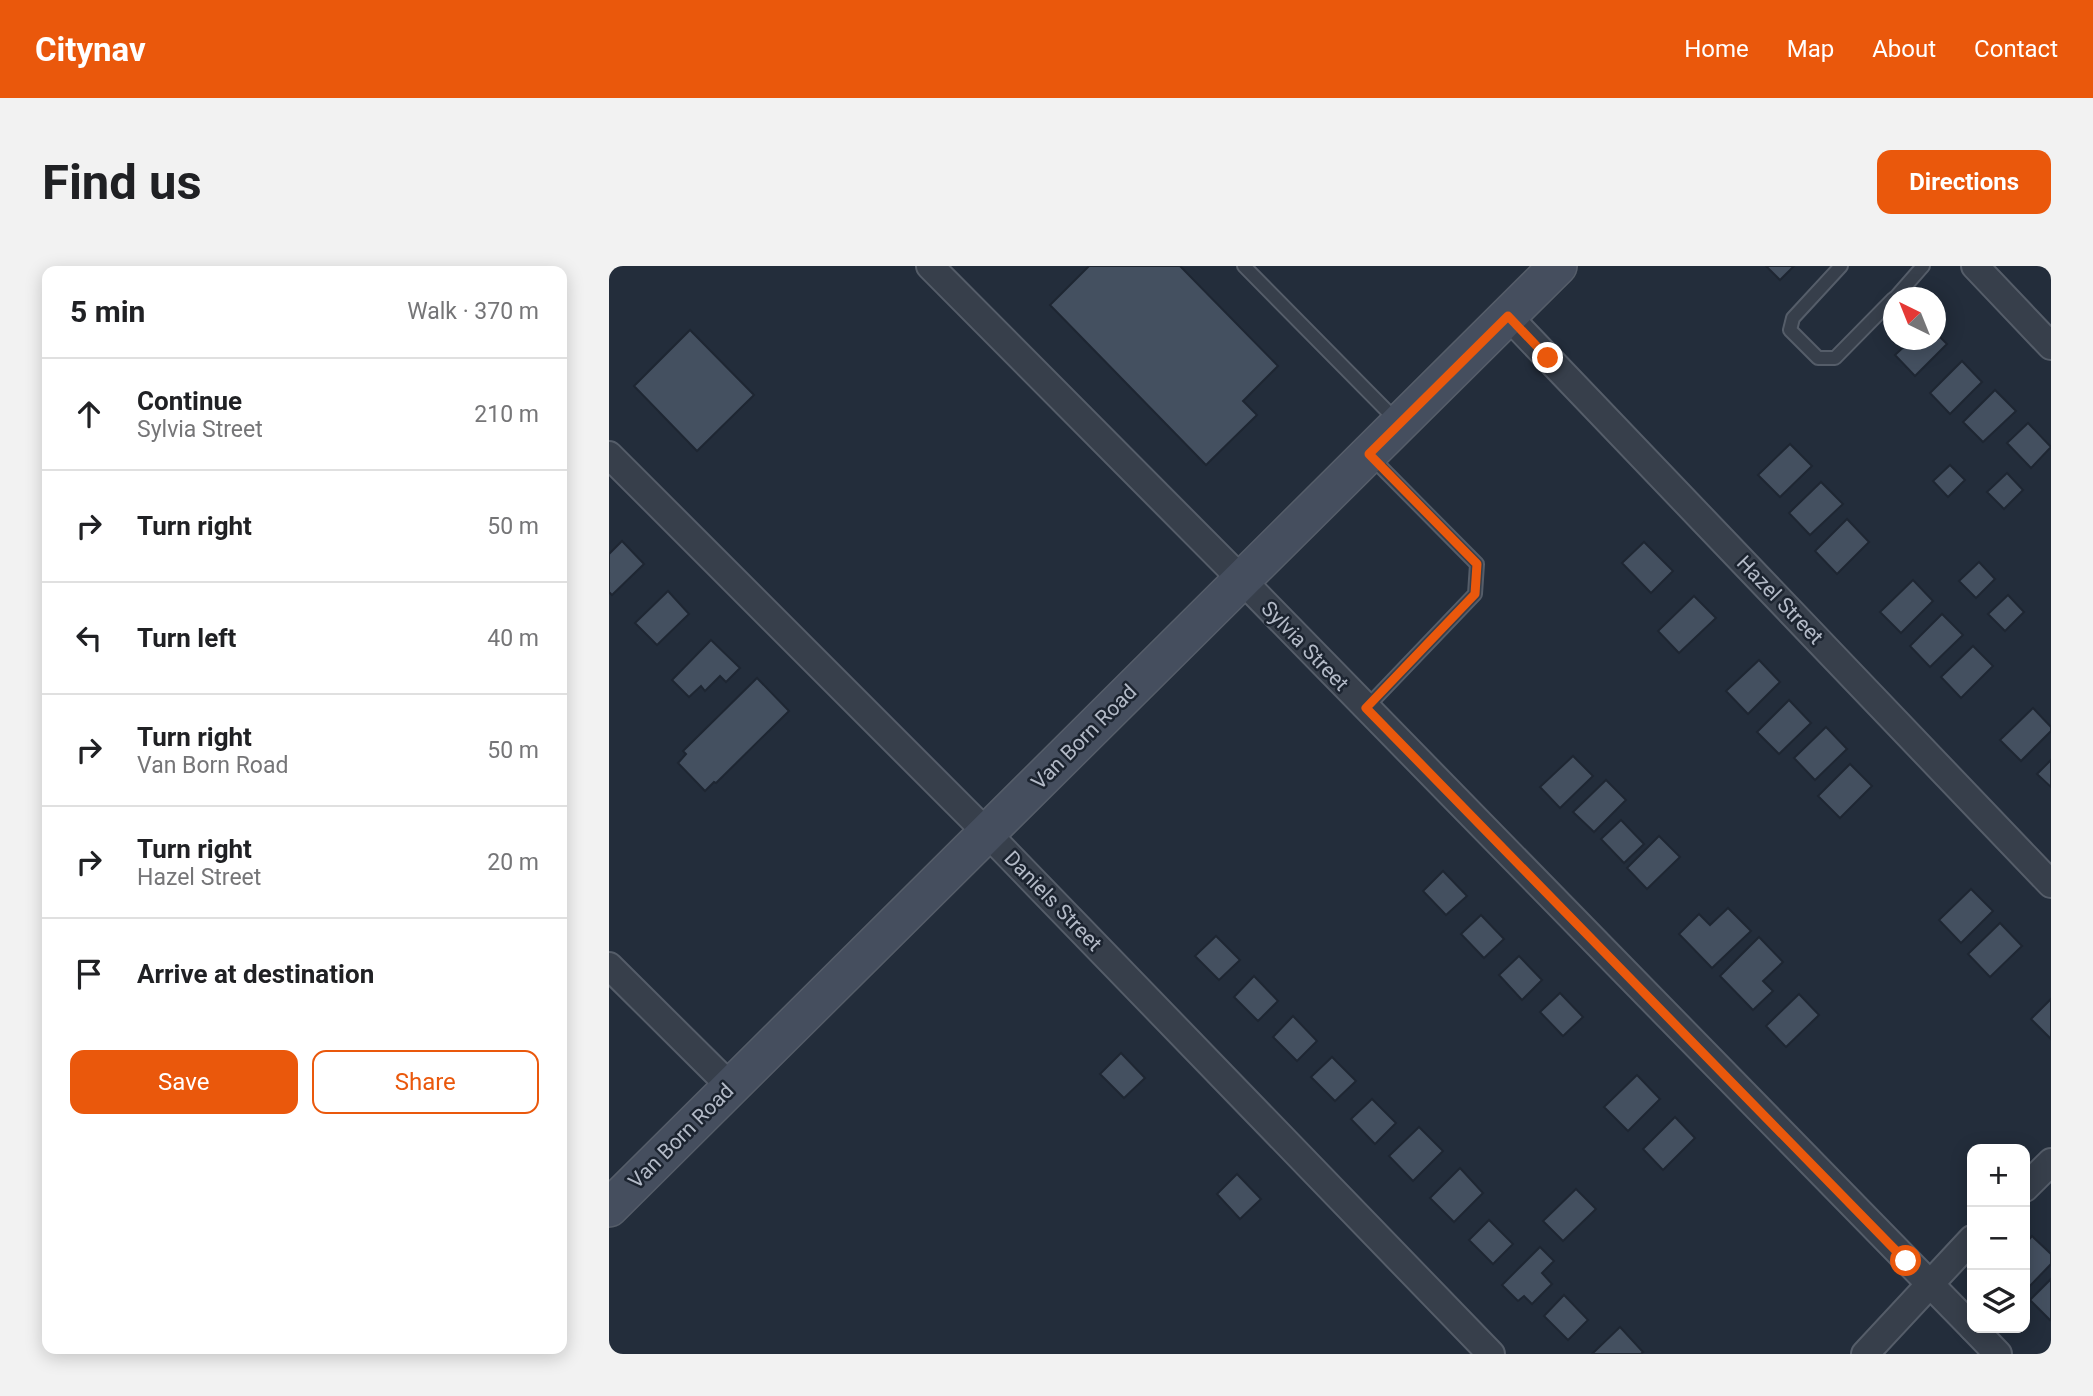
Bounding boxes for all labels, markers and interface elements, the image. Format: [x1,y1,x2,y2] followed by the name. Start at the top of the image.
[35,30,146,69] text: Citynav
[1684,35,1749,63] text: Home
[1787,35,1834,63] text: Map
[1872,35,1936,63] text: About
[1974,35,2058,63] text: Contact
[1877,150,2051,214] button: Directions
[42,154,202,211] text: Find us
[1883,287,1946,350] north arrow
[70,294,145,329] text: 5 min
[407,298,539,325] text: Walk · 370 m
[1532,342,1563,373] route end
[137,386,242,416] text: Continue
[70,395,108,433] icon: ahead
[474,401,539,428] text: 210 m
[137,416,263,443] text: Sylvia Street
[70,507,108,545] icon: right
[137,511,252,541] text: Turn right
[487,513,539,540] text: 50 m
[1732,551,1828,649] street label: Hazel Street
[1256,596,1354,696] street label: Sylvia Street
[70,619,108,657] icon: left
[137,623,236,653] text: Turn left
[487,625,539,652] text: 40 m
[1027,680,1141,794] street label: Van Born Road
[137,722,252,752] text: Turn right
[70,731,108,769] icon: right
[487,737,539,764] text: 50 m
[137,752,288,779] text: Van Born Road
[137,834,252,864] text: Turn right
[70,843,108,881] icon: right
[999,846,1107,956] street label: Daniels Street
[487,849,539,876] text: 20 m
[137,864,261,891] text: Hazel Street
[70,955,108,993] icon: arrive
[137,959,374,989] text: Arrive at destination
[70,1050,298,1114] button: Save
[312,1050,539,1114] button: Share
[624,1079,738,1193] street label: Van Born Road
[1967,1144,2030,1333] map controls
[1967,1144,2030,1207] button: +
[1967,1207,2030,1270] button: −
[1890,1245,1921,1276] route start
[1967,1270,2030,1333] button: layers

